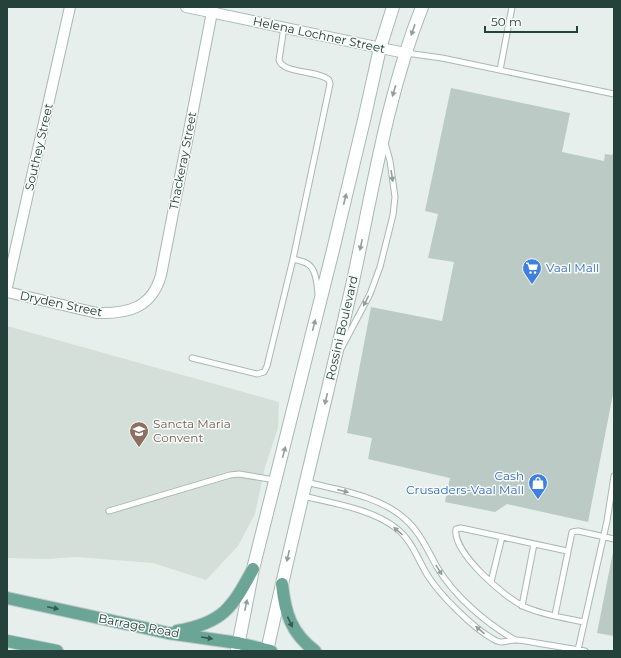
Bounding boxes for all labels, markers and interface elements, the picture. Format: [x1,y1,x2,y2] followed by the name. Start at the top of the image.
[485,8,577,34] scale bar
[252,13,387,56] street label: Helena Lochner Street
[491,14,522,29] text: 50 m
[410,24,416,36] one-way arrow
[391,85,397,97] one-way arrow
[21,102,56,192] street label: Southey Street
[166,110,199,211] street label: Thackeray Street
[389,170,395,182] one-way arrow
[343,193,349,205] one-way arrow
[357,239,363,251] one-way arrow
[521,257,543,285] supermarket icon: Vaal Mall
[546,260,599,275] place label: Vaal Mall
[322,274,361,382] street label: Rossini Boulevard
[19,287,104,320] street label: Dryden Street
[363,295,369,307] one-way arrow
[312,319,318,332] one-way arrow
[322,393,328,405] one-way arrow
[153,416,231,445] place label: Sancta Maria Convent
[128,420,150,448] school or university icon: Sancta Maria Convent
[281,445,287,458] one-way arrow
[406,468,524,497] place label: Cash Crusaders-Vaal Mall
[527,472,549,500] shop icon: Cash Crusaders-Vaal Mall
[337,489,350,495] one-way arrow
[393,526,404,535] one-way arrow
[285,550,291,562] one-way arrow
[436,564,443,576] one-way arrow
[243,599,249,611] one-way arrow
[47,606,59,612] one-way arrow
[97,610,181,641] street label: Barrage Road
[287,616,293,627] one-way arrow
[475,626,486,635] one-way arrow
[201,636,213,642] one-way arrow

